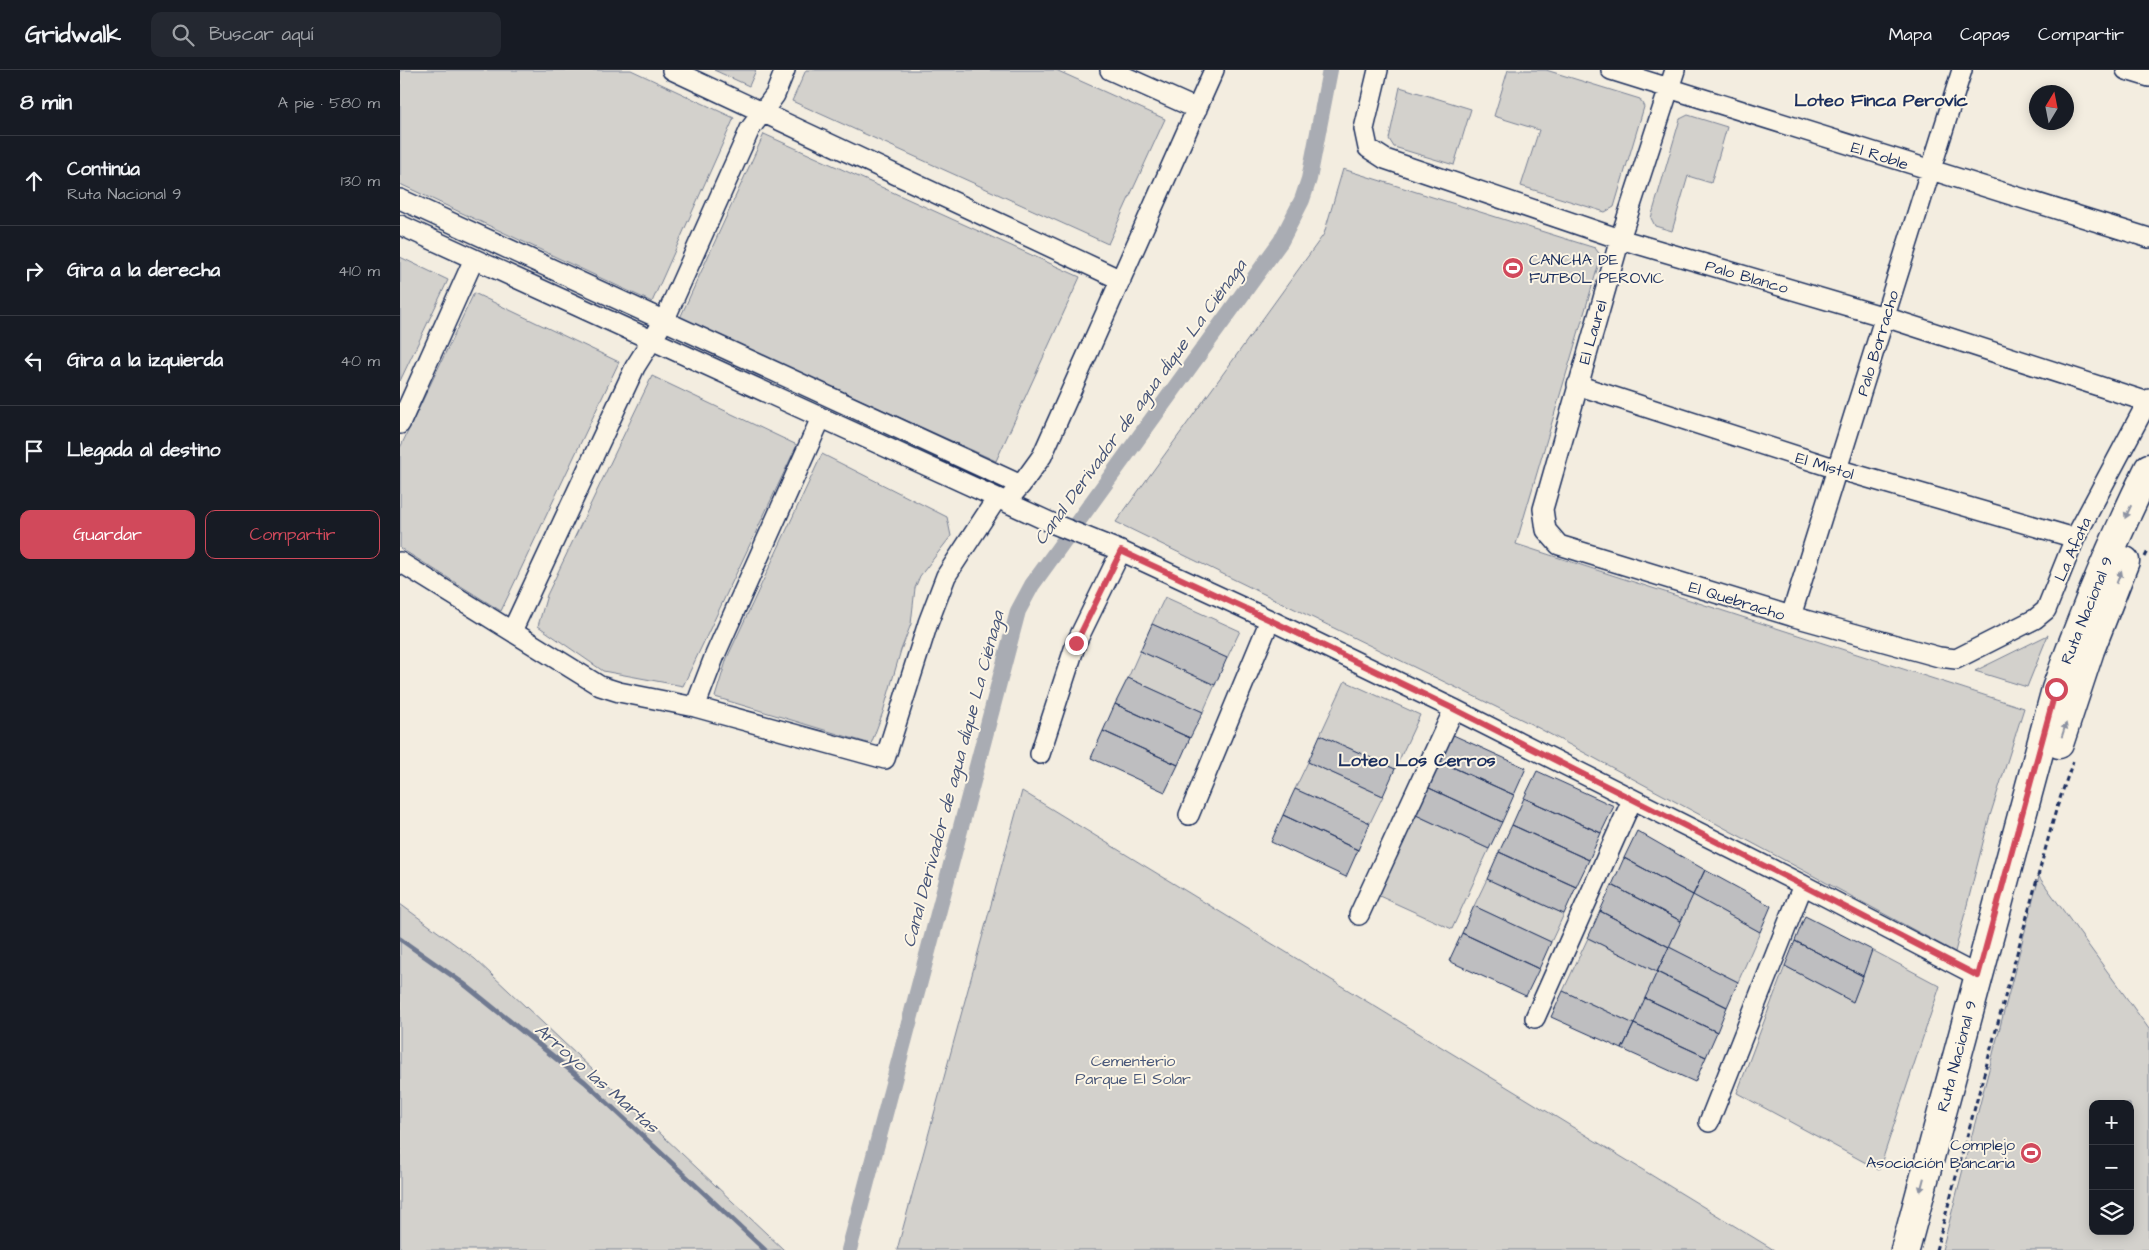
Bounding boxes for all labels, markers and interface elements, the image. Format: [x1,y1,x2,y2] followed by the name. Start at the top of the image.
[151,12,501,57] search box
[25,18,121,52] text: Gridwalk
[169,21,197,49] icon: search
[209,21,313,48] text: Buscar aquí
[1889,22,1932,47] text: Mapa
[1960,22,2010,47] text: Capas
[2038,22,2124,47] text: Compartir
[2029,85,2074,130] north arrow
[20,88,72,117] text: 8 min
[1794,88,1968,113] district label: Loteo Finca Perovíc
[278,92,380,114] text: A pie · 580 m
[1848,136,1911,176] street label: El Roble
[67,156,140,183] text: Continúa
[20,167,48,195] icon: ahead
[341,170,380,192] text: 130 m
[67,183,181,205] text: Ruta Nacional 9
[1529,249,1664,289] place label: CANCHA DE FUTBOL PEROVIC
[1028,254,1254,551] water label: Canal Derivador de agua dique La Ciénaga
[1703,255,1791,299] street label: Palo Blanco
[1501,256,1525,280] sports icon: CANCHA DE FUTBOL PEROVIC
[20,257,48,285] icon: right
[67,257,220,284] text: Gira a la derecha
[338,260,380,282] text: 410 m
[1851,288,1904,399] street label: Palo Borracho
[1573,298,1613,367] street label: El Laurel
[20,347,48,375] icon: left
[67,347,223,374] text: Gira a la izquierda
[340,350,380,372] text: 40 m
[20,437,48,465] icon: arrive
[67,437,220,464] text: Llegada al destino
[1793,447,1857,485] street label: El Mistol
[2124,505,2132,519] one-way arrow
[20,510,195,559] button: Guardar
[205,510,380,559] button: Compartir
[2049,514,2097,585] street label: La Afata
[2055,553,2119,668] street label: Ruta Nacional 9
[2115,570,2123,584] one-way arrow
[1686,576,1788,626] street label: El Quebracho
[896,607,1012,950] water label: Canal Derivador de agua dique La Ciénaga
[1065,632,1088,655] route end
[2045,678,2068,701] route start
[2060,722,2068,737] one-way arrow
[1338,748,1496,773] district label: Loteo Los Cerros
[1932,998,1982,1114] street label: Ruta Nacional 9
[529,1018,665,1141] water label: Arroyo las Martas
[1075,1050,1191,1090] park label: Cementerio Parque El Solar
[2089,1100,2134,1235] map controls
[2089,1100,2134,1145] button: +
[1866,1134,2015,1174] place label: Complejo Asociación Bancaria
[2019,1141,2043,1165] sports icon: Complejo Asociación Bancaria
[2089,1145,2134,1190] button: −
[1918,1178,1926,1193] one-way arrow
[2089,1190,2134,1235] button: layers

